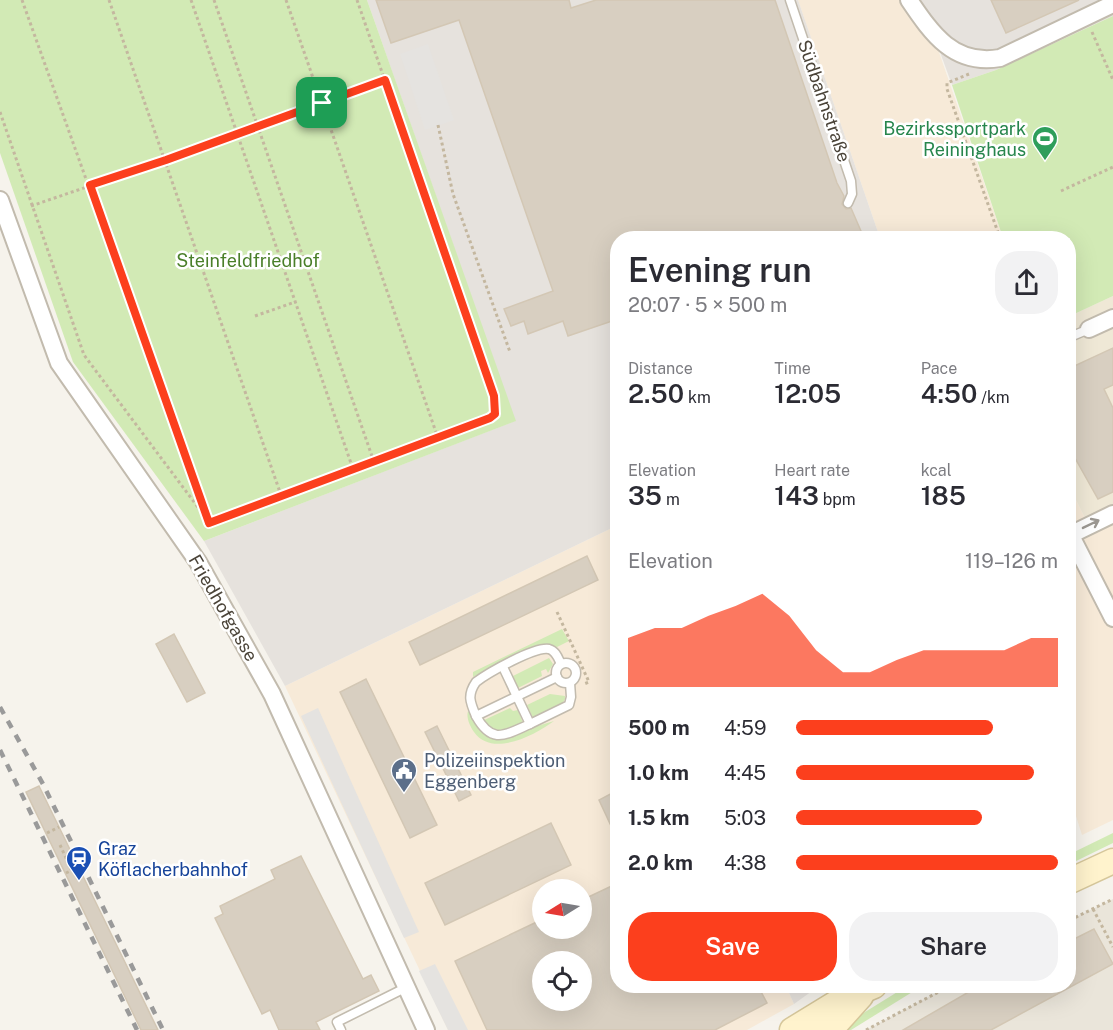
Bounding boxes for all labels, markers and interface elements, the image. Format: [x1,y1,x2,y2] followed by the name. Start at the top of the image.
[794,37,855,165] street label: Südbahnstraße
[296,77,347,128] pin
[305,86,338,119] icon: arrive
[883,118,1026,160] place label: Bezirkssportpark Reininghaus
[1030,124,1060,162] sports icon: Bezirkssportpark Reininghaus
[176,250,320,271] park label: Steinfeldfriedhof
[628,251,811,289] text: Evening run
[995,251,1058,314] button: share
[628,293,787,317] text: 20:07 · 5 × 500 m
[628,359,693,378] text: Distance
[774,359,811,378] text: Time
[921,359,957,378] text: Pace
[628,378,684,409] text: 2.50
[774,378,841,409] text: 12:05
[921,378,977,409] text: 4:50
[684,388,711,407] text: km
[977,388,1010,407] text: /km
[628,461,696,480] text: Elevation
[774,461,850,480] text: Heart rate
[921,461,952,480] text: kcal
[628,480,662,511] text: 35
[774,480,819,511] text: 143
[921,480,966,511] text: 185
[662,490,680,509] text: m
[819,490,856,509] text: bpm
[1082,518,1100,530] one-way arrow
[628,549,713,573] text: Elevation
[965,549,1058,573] text: 119–126 m
[184,551,262,665] street label: Friedhofgasse
[628,716,690,740] text: 500 m
[724,716,766,740] text: 4:59
[424,750,565,792] place label: Polizeiinspektion Eggenberg
[389,756,419,794] public building icon: Polizeiinspektion Eggenberg
[628,761,689,785] text: 1.0 km
[724,761,766,785] text: 4:45
[628,806,689,830] text: 1.5 km
[724,806,766,830] text: 5:03
[98,838,248,880] place label: Graz Köflacherbahnhof
[64,844,94,882] station icon: Graz Köflacherbahnhof
[628,851,693,875] text: 2.0 km
[724,851,767,875] text: 4:38
[532,879,592,939] north arrow
[532,879,592,1011] map controls
[628,912,837,981] button: Save
[849,912,1058,981] button: Share
[532,951,592,1011] button: locate

